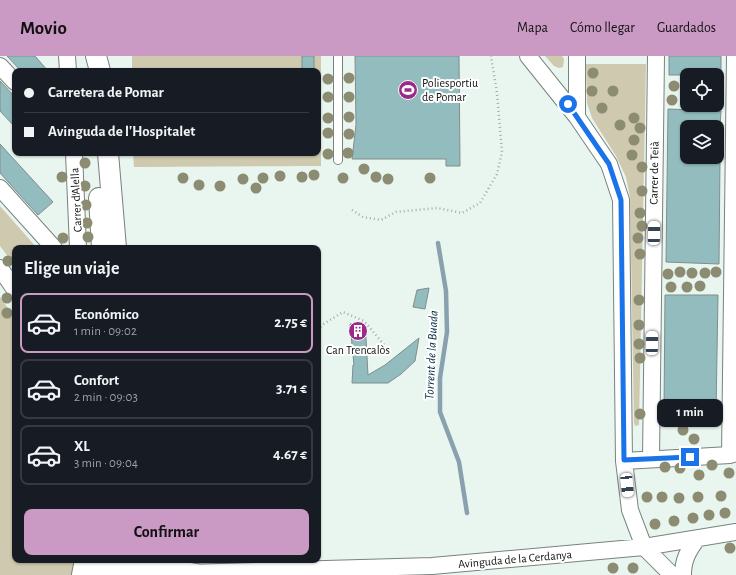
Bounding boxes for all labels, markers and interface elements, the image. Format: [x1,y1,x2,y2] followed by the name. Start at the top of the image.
[20,19,67,38] text: Movio
[517,21,548,35] text: Mapa
[570,21,635,35] text: Cómo llegar
[657,21,716,35] text: Guardados
[680,68,724,164] map controls
[680,68,724,112] button: locate
[422,77,478,103] place label: Poliesportiu de Pomar
[397,79,419,101] sports icon: Poliesportiu de Pomar
[48,85,164,100] text: Carretera de Pomar
[559,95,577,113] route start
[680,120,724,164] button: layers
[48,124,195,139] text: Avinguda de l'Hospitalet
[647,141,661,205] street label: Carrer de Teià
[68,167,84,233] street label: Carrer d'Alella
[648,221,660,245] car
[24,260,119,278] text: Elige un viaje
[26,305,62,341] icon: car
[74,307,139,322] text: Económico
[423,310,441,400] water label: Torrent de la Buada
[274,315,307,330] text: 2.75 €
[347,320,369,342] building icon: Can Trencalòs
[74,325,137,338] text: 1 min · 09:02
[646,331,658,355] car
[326,344,390,356] place label: Can Trencalòs
[26,371,62,407] icon: car
[74,373,119,388] text: Confort
[276,381,307,396] text: 3.71 €
[74,391,138,404] text: 2 min · 09:03
[657,399,723,427] callout: 1 min
[676,406,704,419] text: 1 min
[26,437,62,473] icon: car
[74,439,90,454] text: XL
[273,447,307,462] text: 4.67 €
[681,448,699,466] route end
[74,457,138,470] text: 3 min · 09:04
[620,472,634,498] car
[24,509,309,555] button: Confirmar
[458,548,573,571] street label: Avinguda de la Cerdanya

